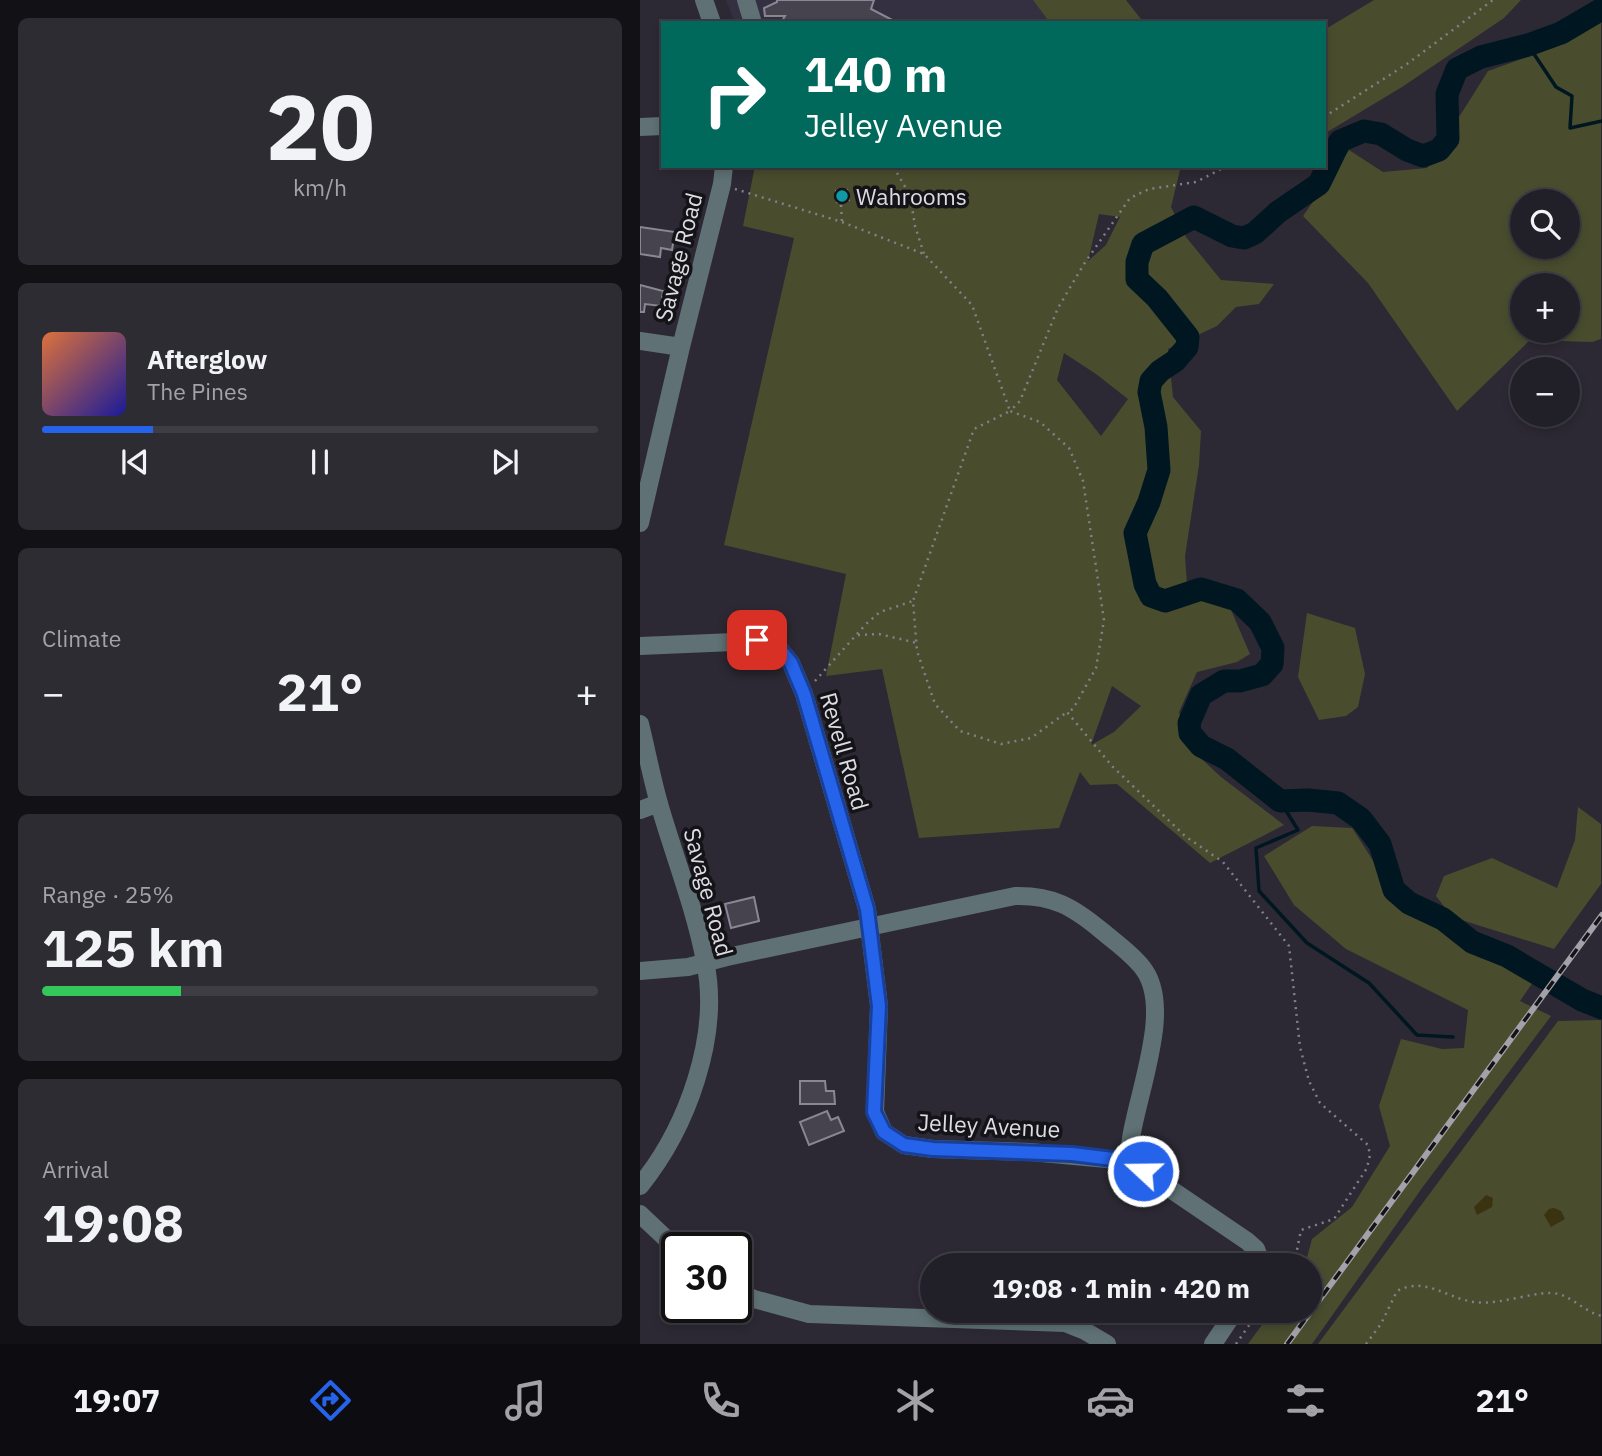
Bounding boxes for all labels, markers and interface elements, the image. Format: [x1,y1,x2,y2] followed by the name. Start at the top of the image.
[804,42,948,105] text: 140 m
[689,49,780,140] icon: right
[265,67,375,185] text: 20
[804,104,1003,146] text: Jelley Avenue
[293,172,347,202] text: km/h
[856,181,967,211] place label: Wahrooms
[834,188,850,204] marker: Wahrooms
[648,189,708,325] street label: Savage Road
[1510,189,1580,427] map controls
[1510,189,1580,259] button: search
[1510,273,1580,343] button: +
[147,342,267,376] text: Afterglow
[1510,357,1580,427] button: −
[147,376,248,406] text: The Pines
[116,443,154,481] icon: previous
[301,443,339,481] icon: pause
[486,443,524,481] icon: next
[727,610,787,670] pin
[738,621,776,659] icon: arrive
[42,623,121,653] text: Climate
[277,658,363,725] text: 21°
[42,668,65,717] text: −
[575,668,598,717] text: +
[814,689,876,813] street label: Revell Road
[677,824,741,960] street label: Savage Road
[42,879,174,909] text: Range · 25%
[42,914,224,981] text: 125 km
[917,1106,1061,1144] street label: Jelley Avenue
[1106,1134,1180,1208] position arrow
[42,1154,109,1184] text: Arrival
[42,1189,184,1256] text: 19:08
[661,1232,752,1323] speed limit sign: 30
[992,1271,1250,1305] text: 19:08 · 1 min · 420 m
[306,1376,355,1425] icon: directions
[501,1376,550,1425] icon: music
[696,1376,745,1425] icon: phone
[891,1376,940,1425] icon: climate
[1086,1376,1135,1425] icon: car
[1281,1376,1330,1425] icon: filters
[73,1379,160,1421] text: 19:07
[1476,1379,1529,1421] text: 21°

